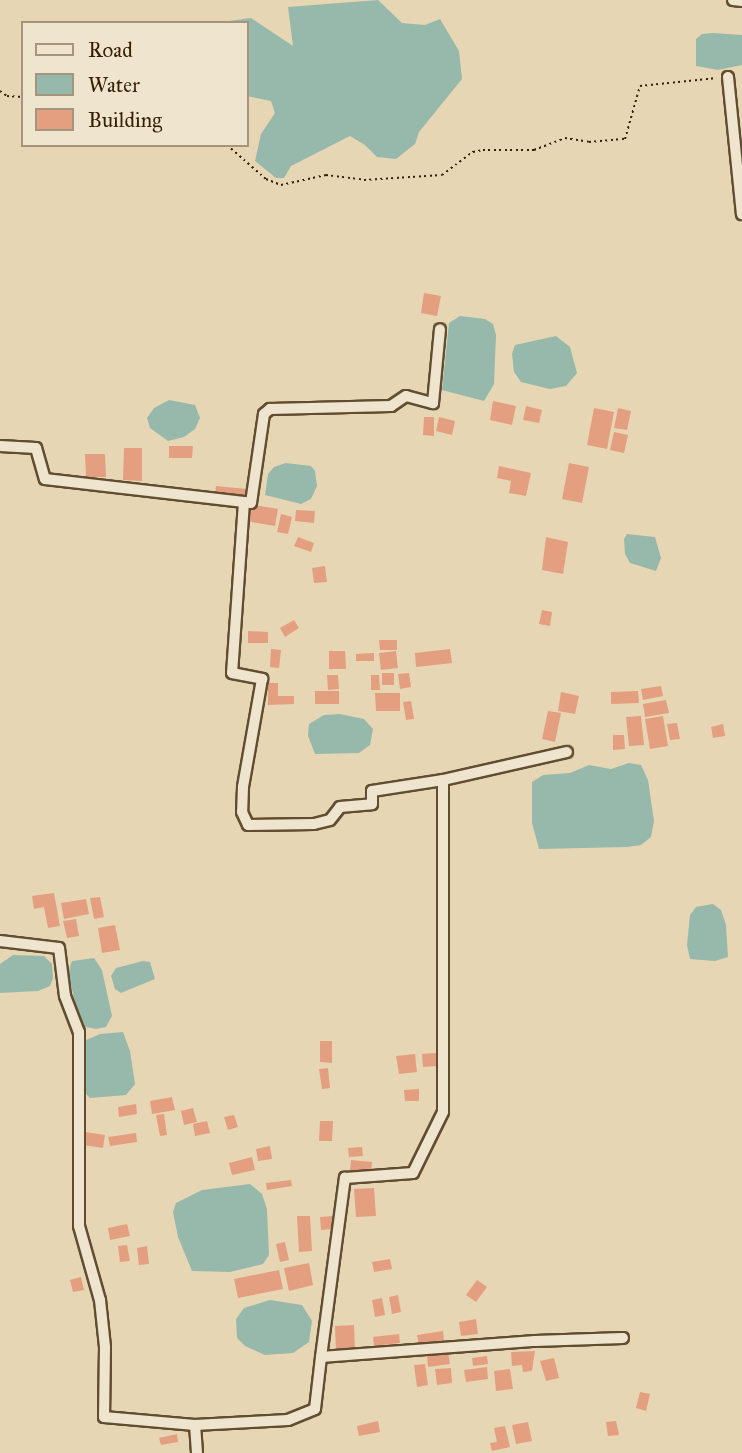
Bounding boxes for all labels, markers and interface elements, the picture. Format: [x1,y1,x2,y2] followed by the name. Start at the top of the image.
[21,21,248,147] legend
[88,37,133,63] text: Road
[88,72,140,98] text: Water
[88,107,162,133] text: Building

